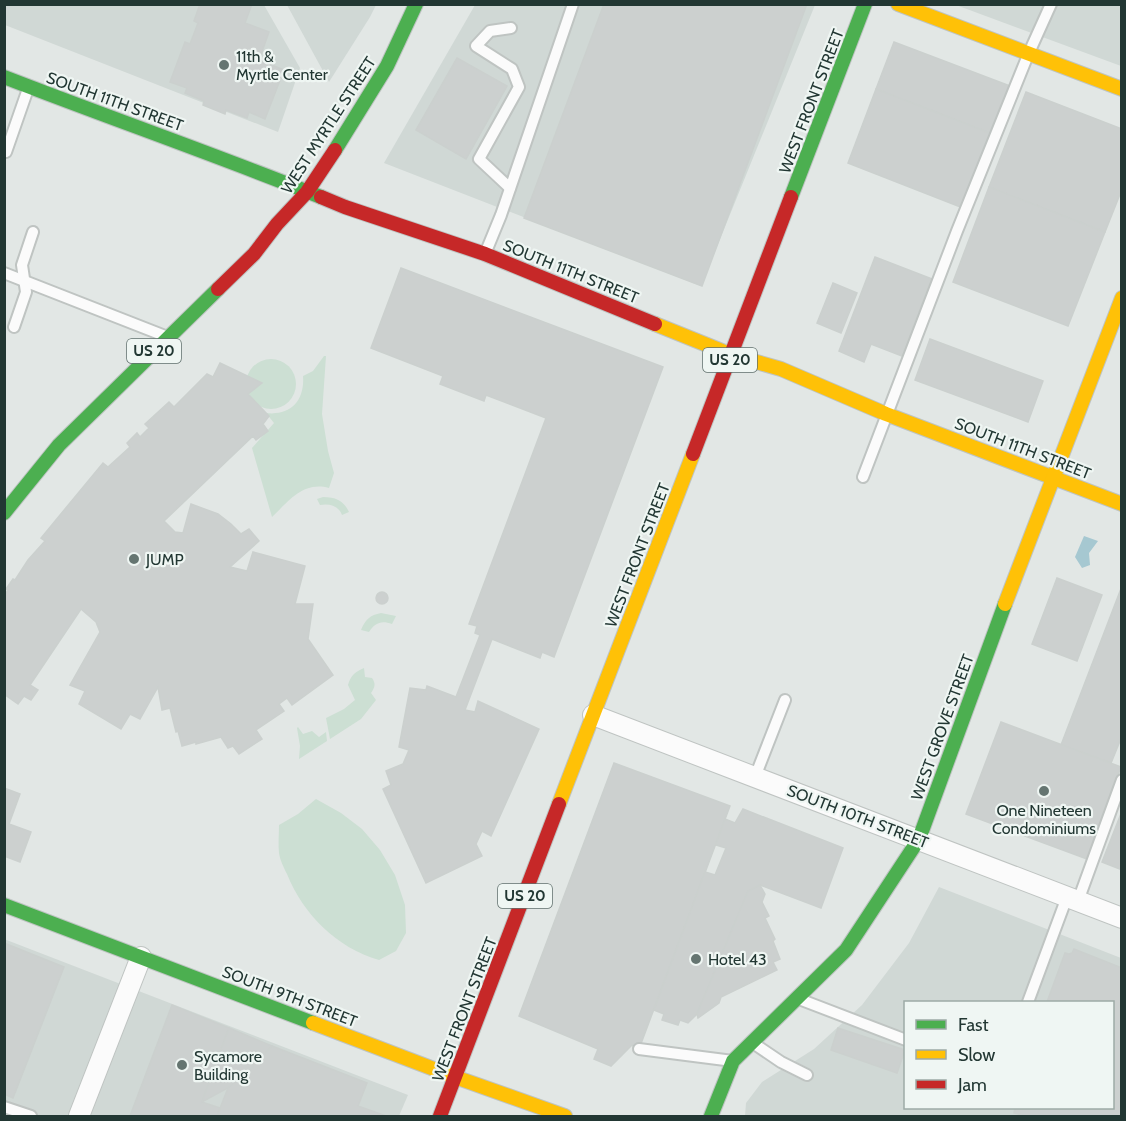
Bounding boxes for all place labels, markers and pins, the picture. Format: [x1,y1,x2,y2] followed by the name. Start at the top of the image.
[236,47,329,84] place label: 11th & Myrtle Center
[217,58,231,72] marker: 11th & Myrtle Center
[145,550,184,569] place label: JUMP
[127,552,141,566] marker: JUMP
[1037,784,1051,798] marker: One Nineteen Condominiums
[992,801,1096,838] place label: One Nineteen Condominiums
[708,950,767,969] place label: Hotel 43
[689,952,703,966] marker: Hotel 43
[194,1047,262,1084] place label: Sycamore Building
[175,1058,189,1072] marker: Sycamore Building

